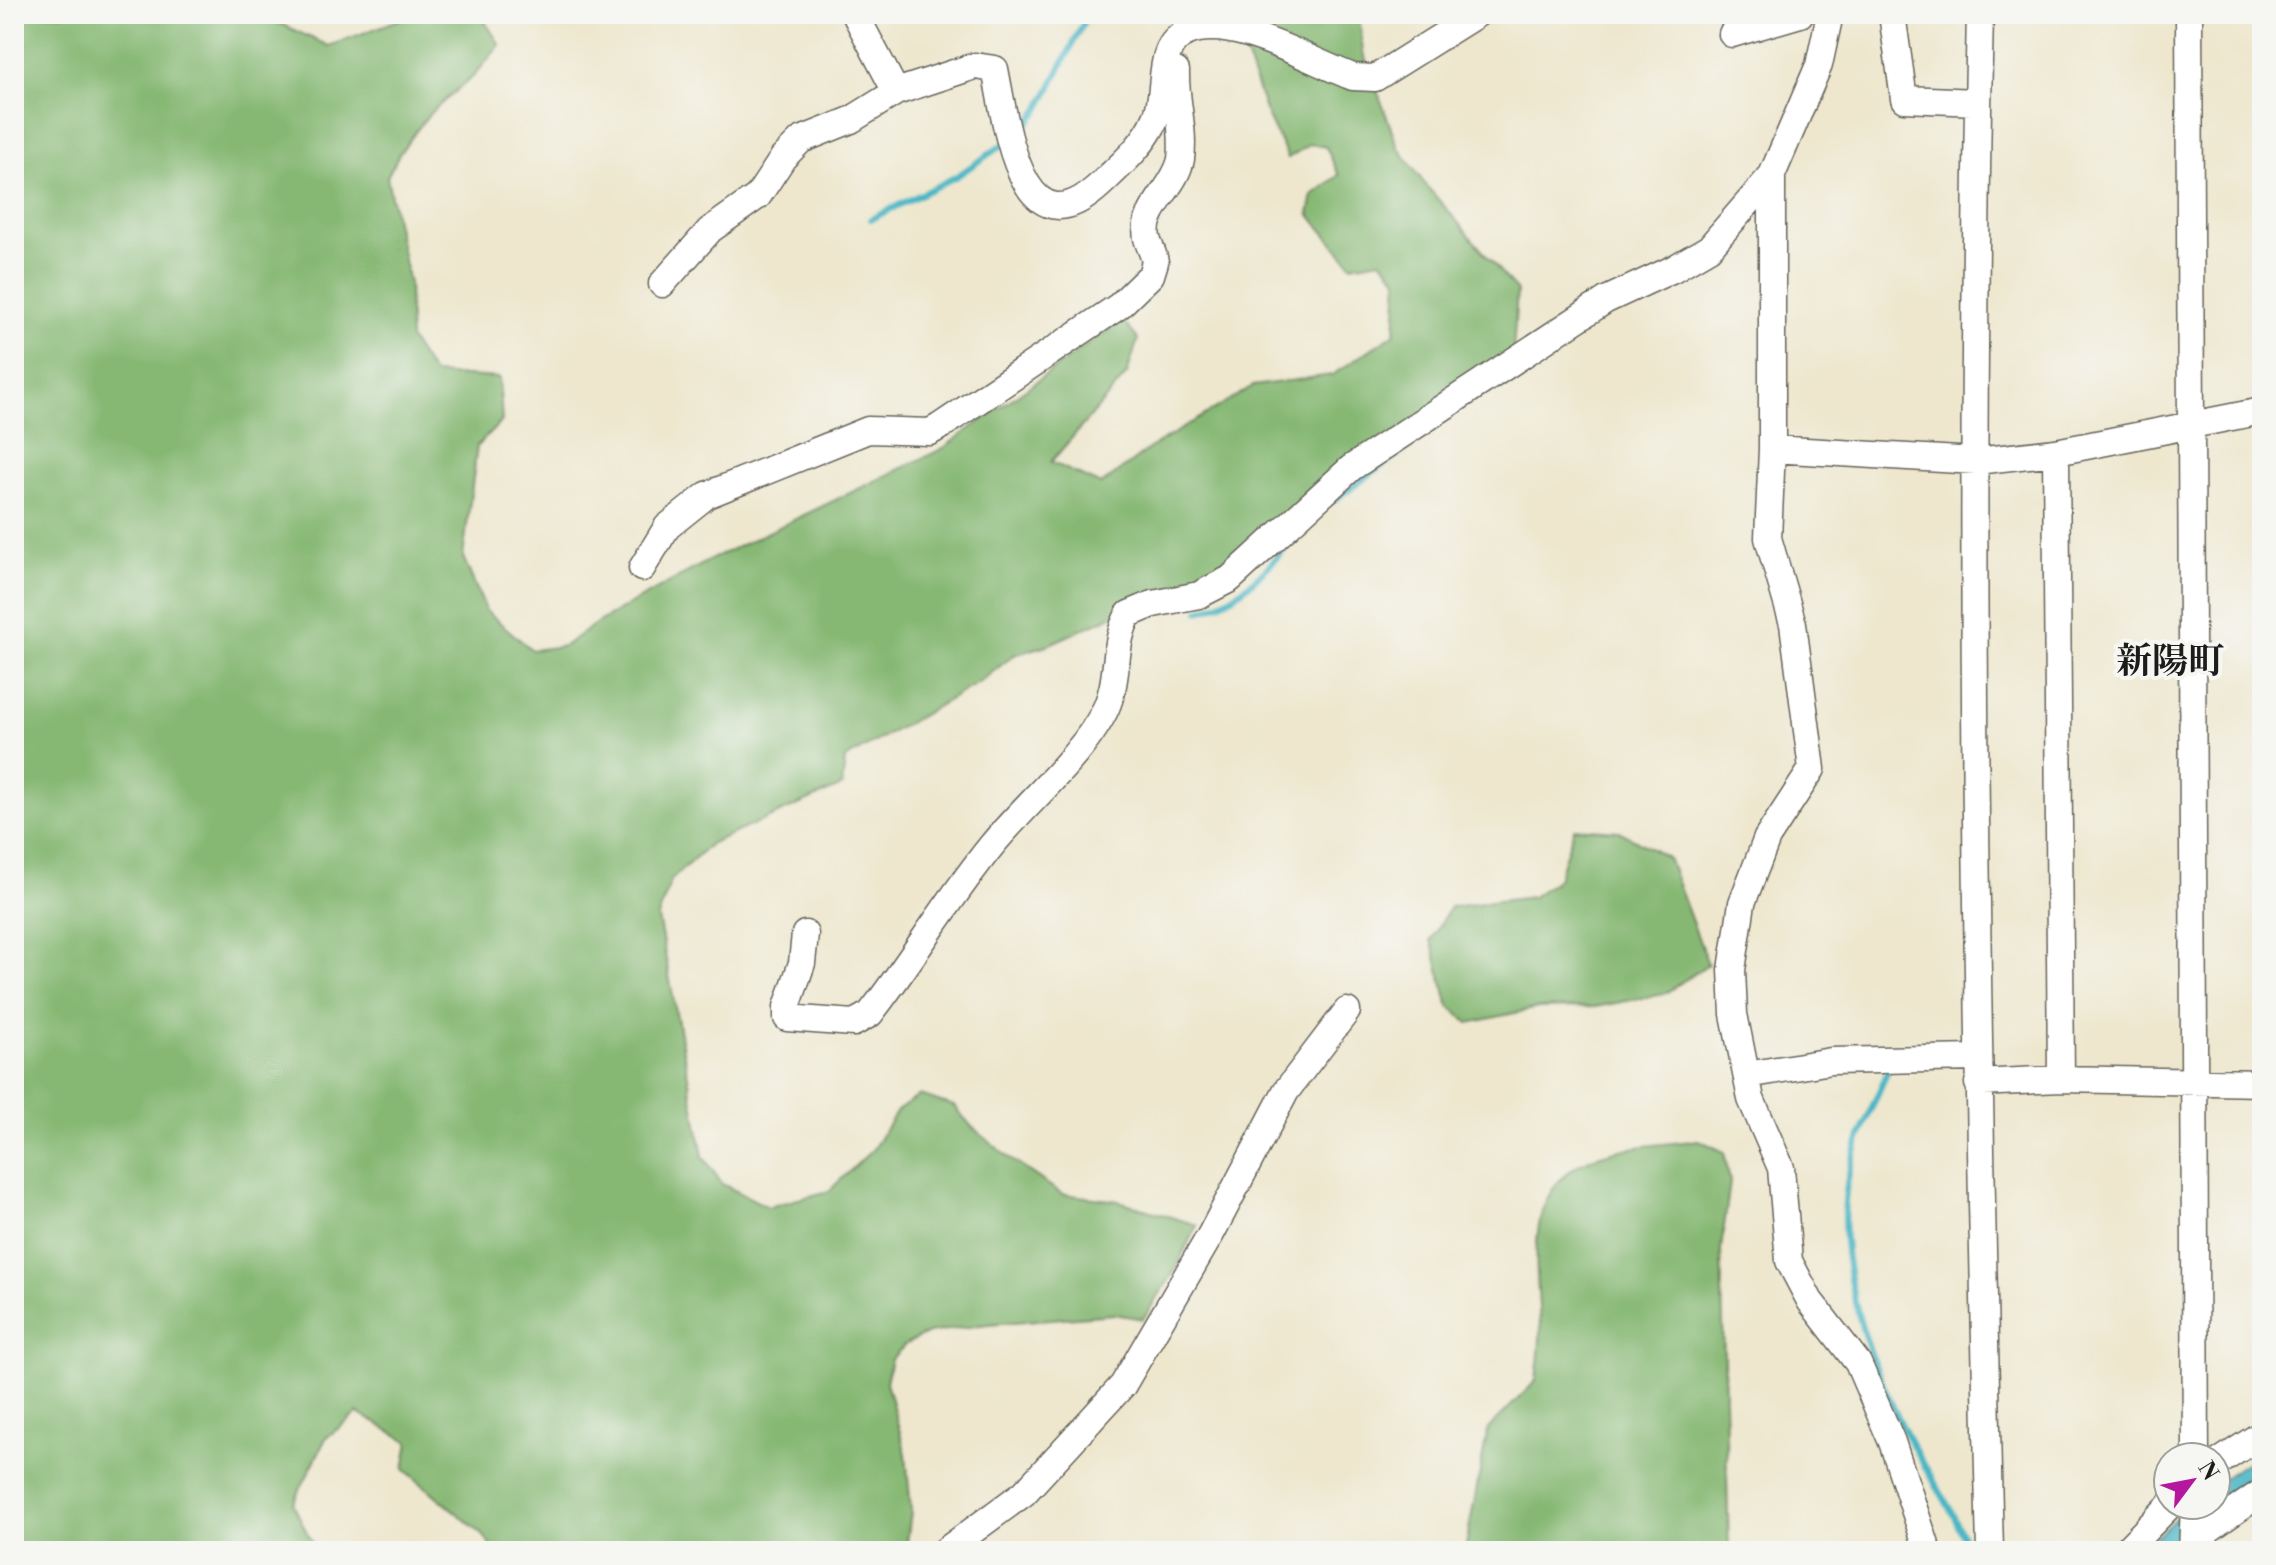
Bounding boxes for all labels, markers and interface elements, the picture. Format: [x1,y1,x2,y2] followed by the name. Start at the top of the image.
[2116,640,2224,685] district label: 新陽町
[2152,1441,2232,1521] north arrow
[2192,1457,2224,1486] text: N

